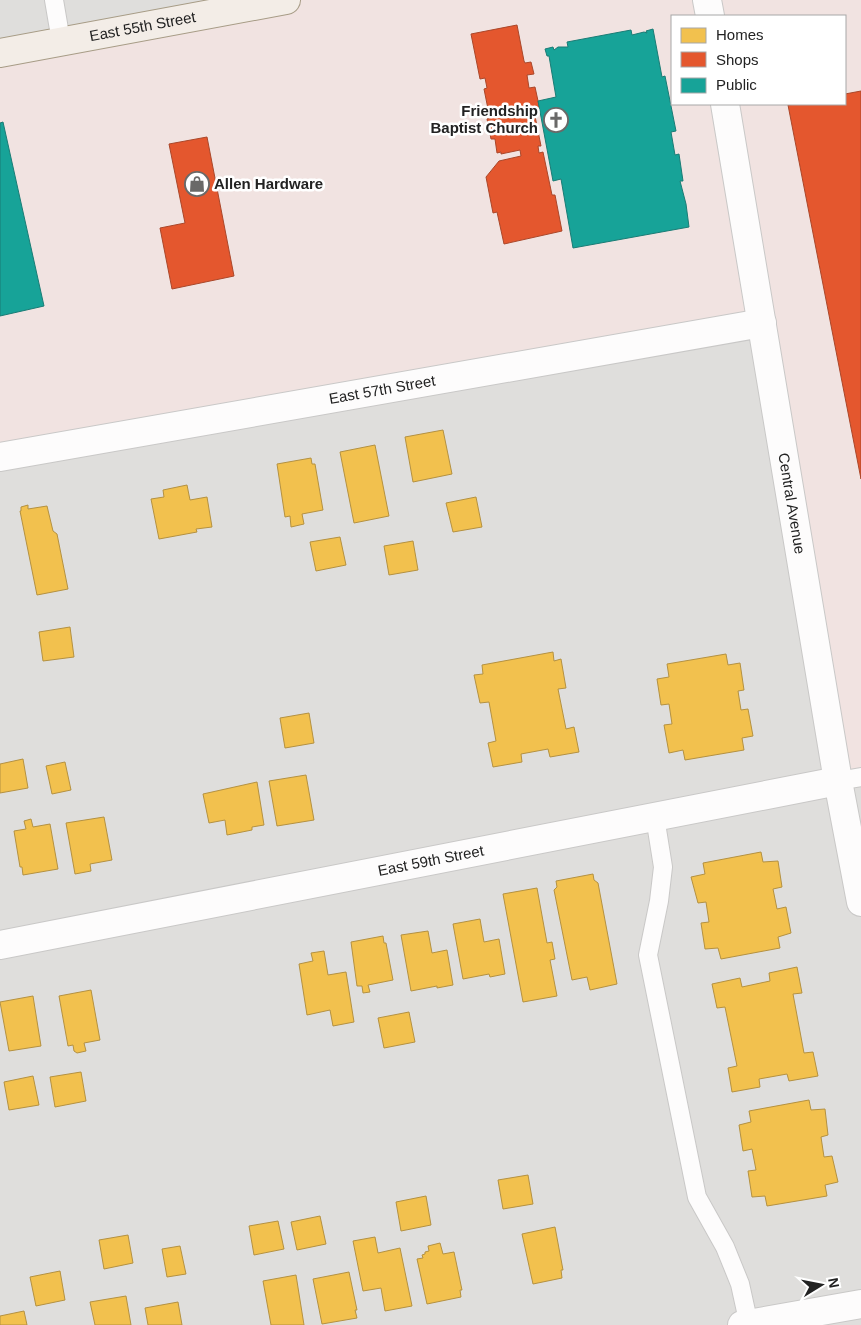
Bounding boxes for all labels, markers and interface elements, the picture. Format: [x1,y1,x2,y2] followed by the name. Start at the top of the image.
[88,8,198,44] street label: East 55th Street
[671,15,846,105] legend
[716,26,764,43] text: Homes
[716,51,759,68] text: Shops
[716,76,757,93] text: Public
[430,102,538,136] place label: Friendship Baptist Church
[543,107,569,133] church icon: Friendship Baptist Church
[184,171,210,197] shop icon: Allen Hardware
[214,175,323,192] place label: Allen Hardware
[328,371,437,407] street label: East 57th Street
[775,452,809,555] street label: Central Avenue
[376,841,486,879] street label: East 59th Street
[796,1260,846,1310] north arrow
[825,1276,843,1289] text: N

